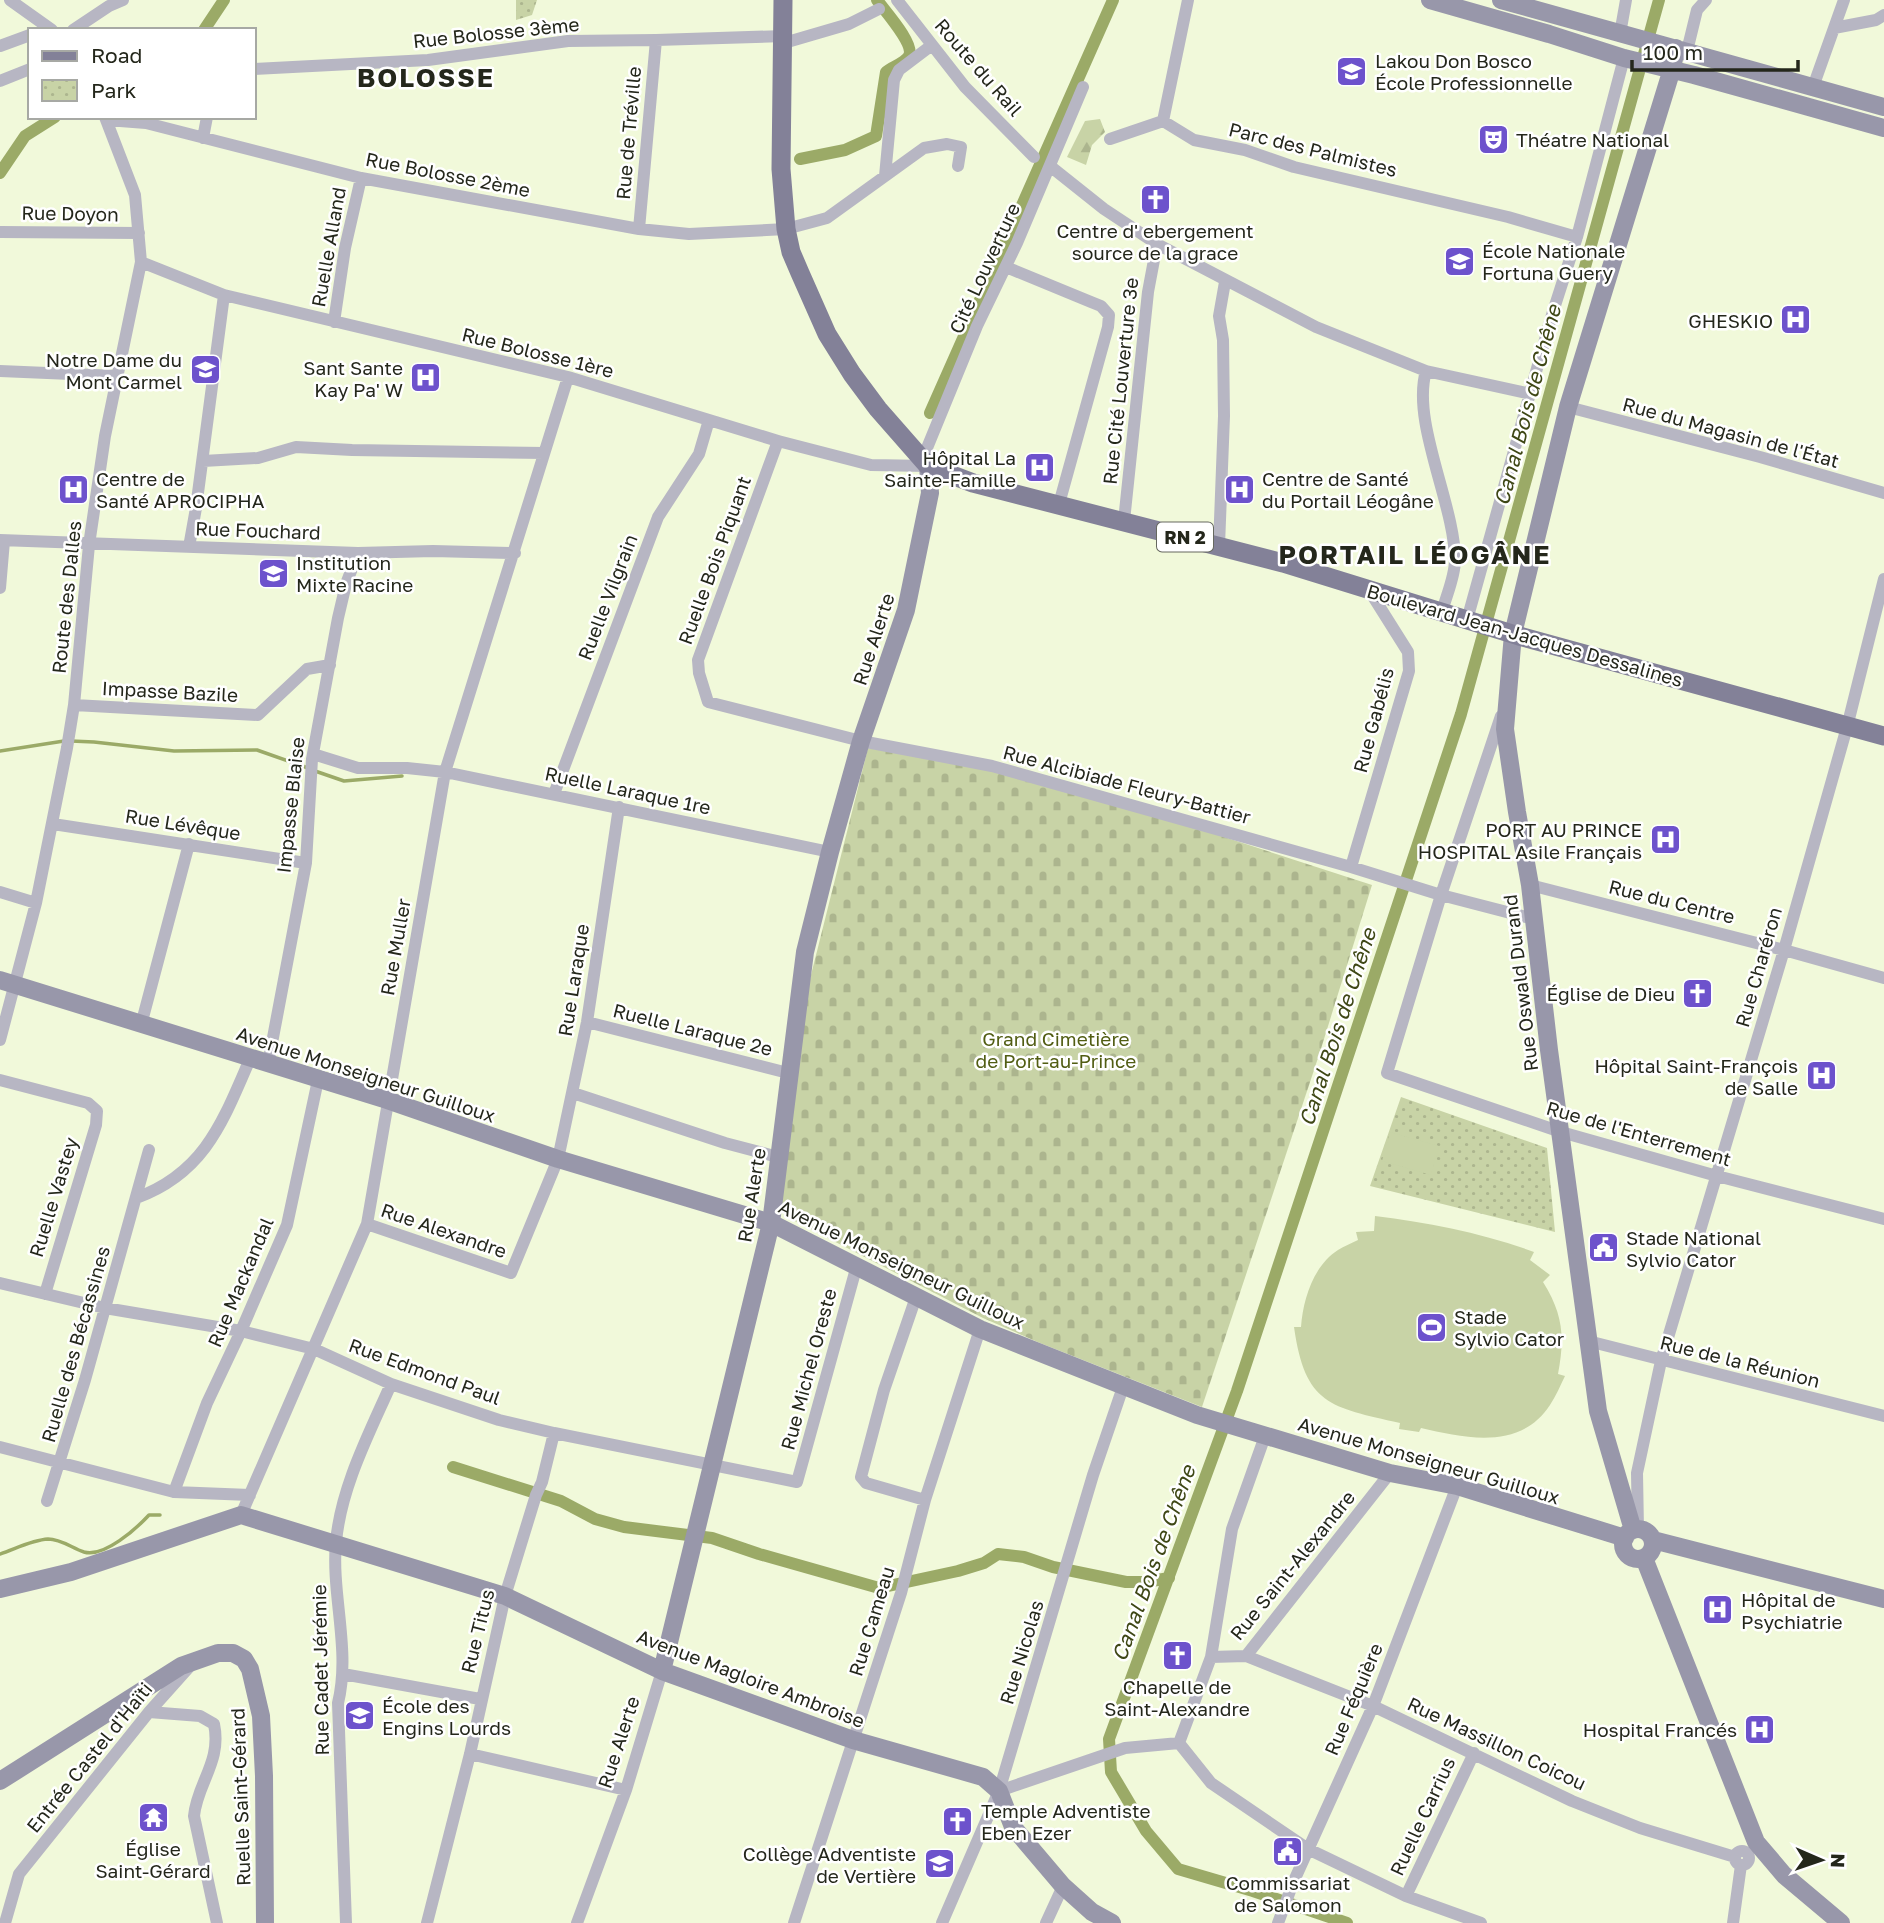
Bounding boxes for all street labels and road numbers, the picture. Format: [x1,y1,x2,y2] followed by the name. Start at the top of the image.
[412,12,580,52] street label: Rue Bolosse 3ème
[930,14,1028,120] street label: Route du Rail
[611,65,645,201] street label: Rue de Tréville
[1226,117,1400,181] street label: Parc des Palmistes
[364,147,532,201] street label: Rue Bolosse 2ème
[306,185,350,309] street label: Ruelle Alland
[944,199,1024,337] street label: Cité Louverture
[21,201,119,225] street label: Rue Doyon
[1098,276,1142,486] street label: Rue Cité Louverture 3e
[460,322,616,382] street label: Rue Bolosse 1ère
[1620,392,1842,472] street label: Rue du Magasin de l'État
[673,473,755,647] street label: Ruelle Bois Piquant
[195,516,321,544] street label: Rue Fouchard
[47,519,85,675] street label: Route des Dalles
[1157,522,1213,552] road number: RN 2
[572,531,642,663] street label: Ruelle Vilgrain
[1364,579,1686,691] street label: Boulevard Jean-Jacques Dessalines
[847,590,899,688] street label: Rue Alerte
[1348,665,1398,775] street label: Rue Gabélis
[101,676,239,706] street label: Impasse Bazile
[271,736,309,874] street label: Impasse Blaise
[1001,740,1254,828] street label: Rue Alcibiade Fleury-Battier
[543,761,713,819] street label: Ruelle Laraque 1re
[124,804,242,844] street label: Rue Lévêque
[1607,874,1737,928] street label: Rue du Centre
[1498,893,1542,1073] street label: Rue Oswald Durand
[375,896,415,997] street label: Rue Muller
[1730,904,1786,1030] street label: Rue Charéron
[553,922,593,1038] street label: Rue Laraque
[611,998,775,1060] street label: Ruelle Laraque 2e
[234,1021,498,1127] street label: Avenue Monseigneur Guilloux
[1544,1096,1734,1170] street label: Rue de l'Enterrement
[24,1134,82,1260] street label: Ruelle Vastey
[732,1146,770,1244] street label: Rue Alerte
[775,1194,1029,1334] street label: Avenue Monseigneur Guilloux
[378,1198,510,1262] street label: Rue Alexandre
[202,1214,278,1350] street label: Rue Mackandal
[36,1243,114,1445] street label: Ruelle des Bécassines
[775,1286,841,1452] street label: Rue Michel Oreste
[1658,1330,1822,1392] street label: Rue de la Réunion
[346,1333,504,1409] street label: Rue Edmond Paul
[1296,1412,1562,1508] street label: Avenue Monseigneur Guilloux
[1225,1486,1359,1644] street label: Rue Saint-Alexandre
[843,1563,899,1679] street label: Rue Cameau
[307,1584,333,1756] street label: Rue Cadet Jérémie
[455,1587,499,1675] street label: Rue Titus
[994,1597,1048,1707] street label: Rue Nicolas
[634,1624,868,1732] street label: Avenue Magloire Ambroise
[1319,1640,1387,1758] street label: Rue Féquière
[21,1677,157,1837] street label: Entrée Castel d'Haïti
[1404,1691,1590,1795] street label: Rue Massillon Coicou
[592,1693,644,1791] street label: Rue Alerte
[225,1708,255,1886] street label: Ruelle Saint-Gérard
[1385,1753,1459,1879] street label: Ruelle Carrius

